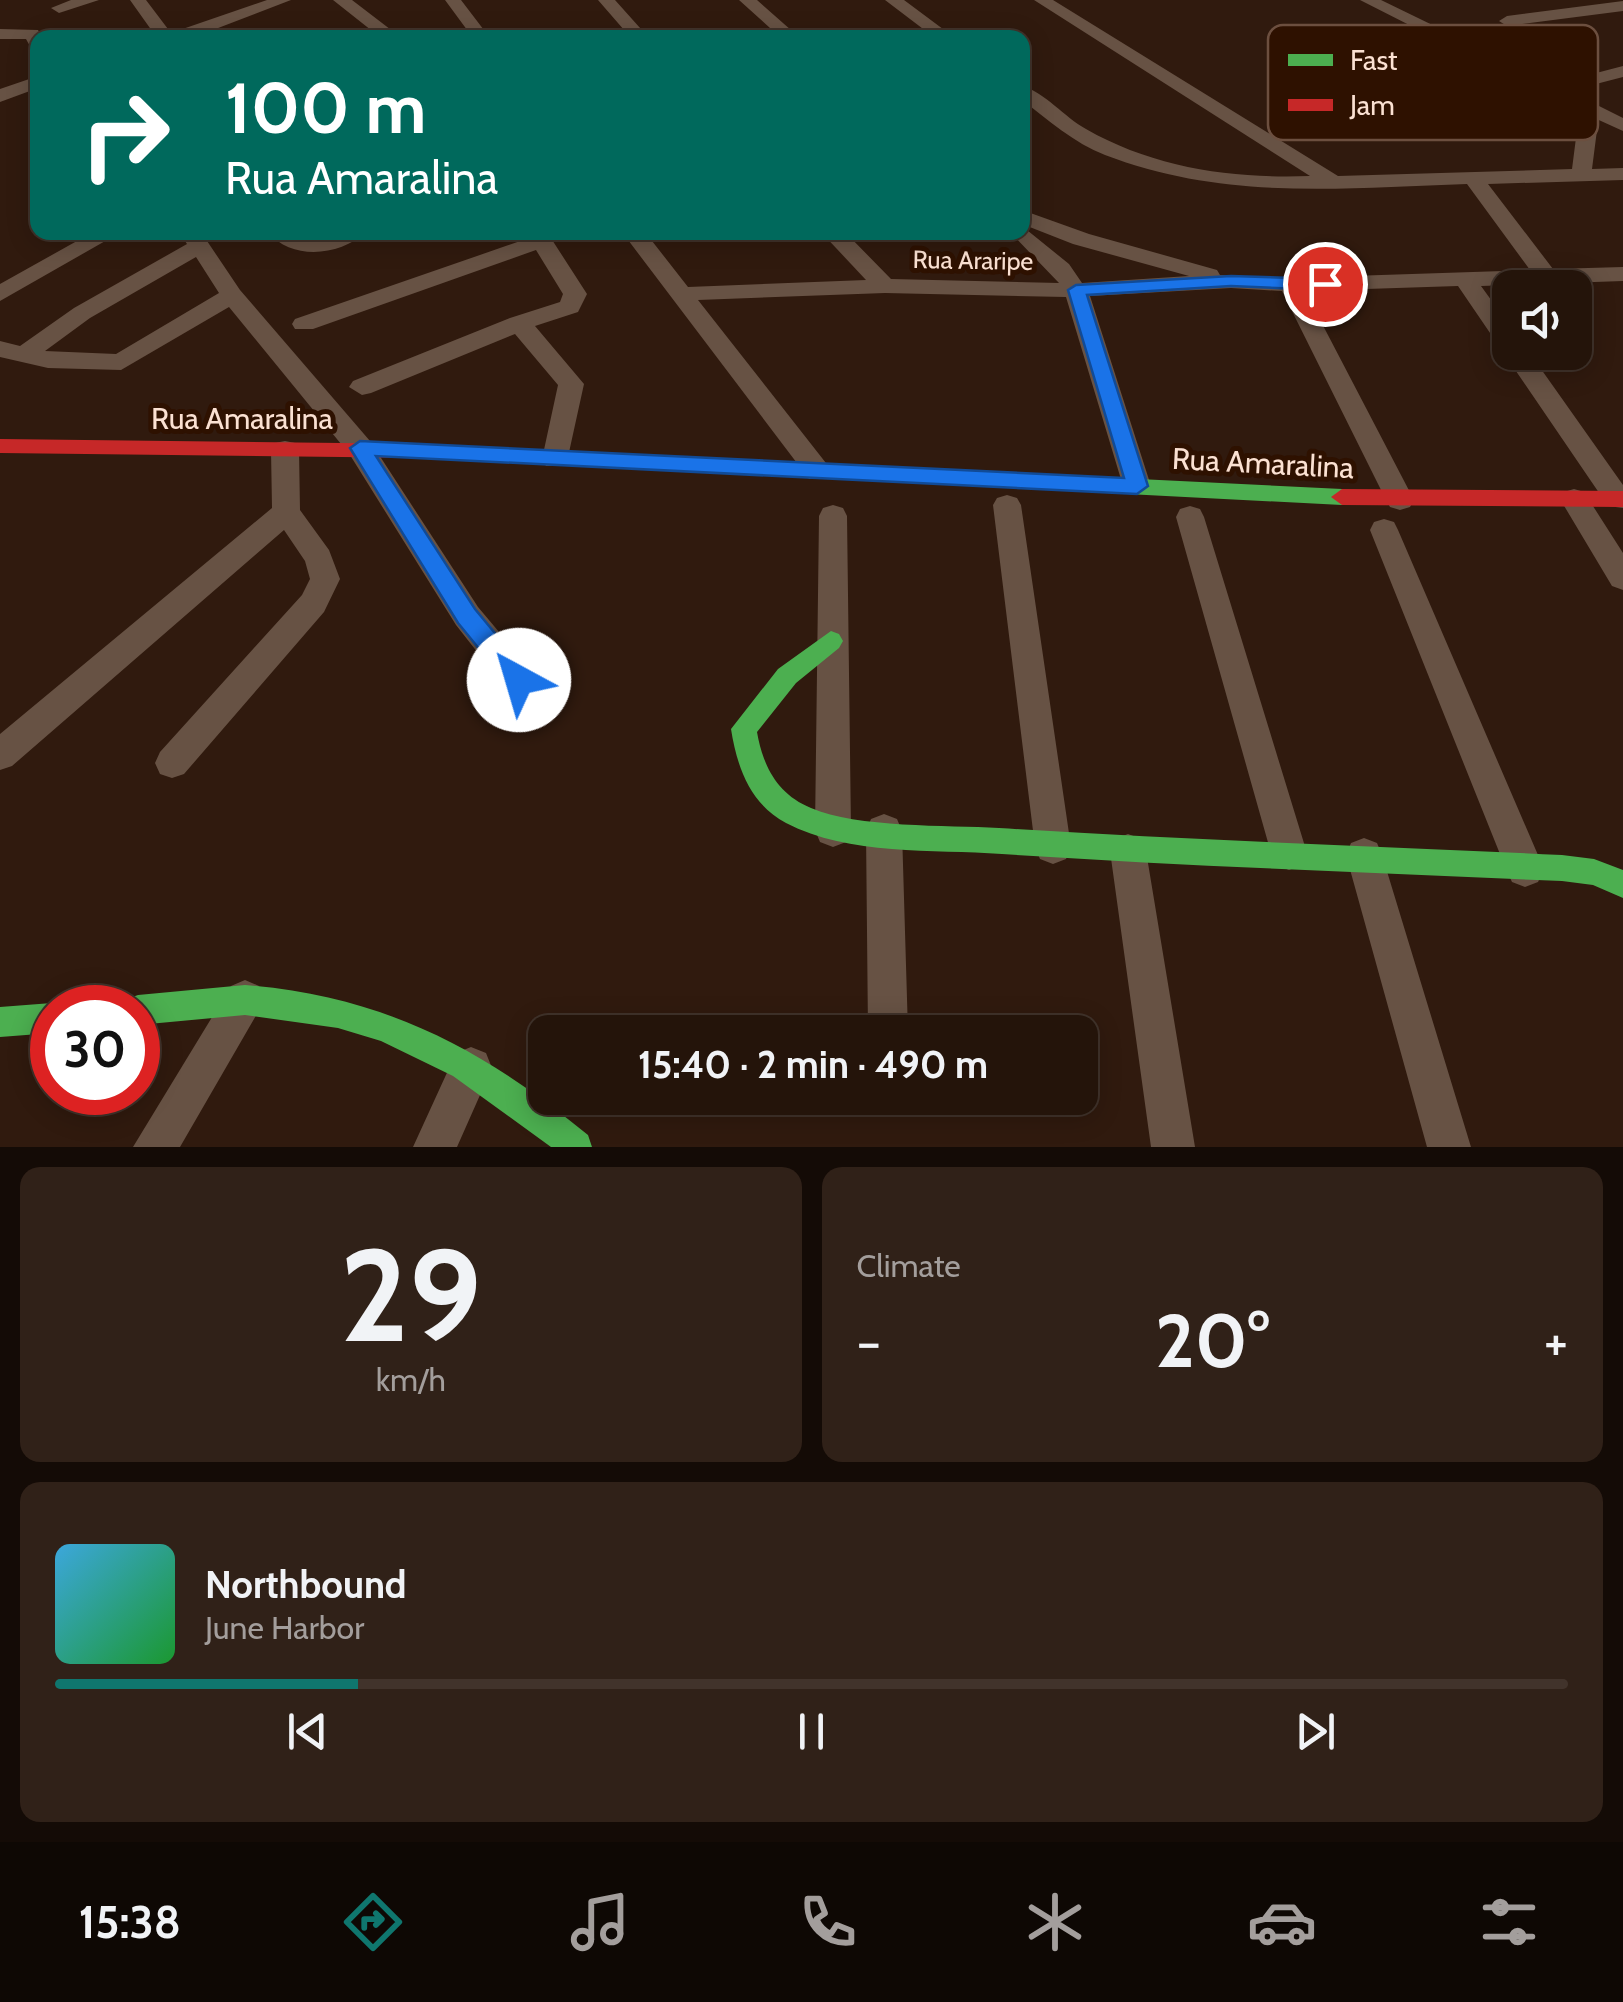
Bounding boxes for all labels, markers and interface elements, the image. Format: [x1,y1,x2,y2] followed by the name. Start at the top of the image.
[1268,25,1598,140] legend
[1350,43,1398,77] text: Fast
[225,65,426,151] text: 100 m
[60,70,190,200] icon: right
[1349,88,1395,122] text: Jam
[225,151,498,205] text: Rua Amaralina
[1283,242,1368,327] pin
[912,244,1034,276] street label: Rua Araripe
[1298,257,1353,312] icon: arrive
[1492,270,1592,370] map controls
[1492,270,1592,370] button: sound
[151,400,334,437] street label: Rua Amaralina
[1171,440,1355,486] street label: Rua Amaralina
[467,628,571,732] position arrow
[30,985,160,1115] speed limit sign: 30
[638,1041,988,1088] text: 15:40 · 2 min · 490 m
[340,1216,482,1374] text: 29
[857,1246,961,1285] text: Climate
[1155,1295,1269,1386] text: 20°
[857,1308,881,1375] text: −
[1544,1308,1568,1375] text: +
[376,1360,446,1399] text: km/h
[205,1561,407,1608] text: Northbound
[205,1608,364,1647] text: June Harbor
[280,1704,335,1759] icon: previous
[784,1704,839,1759] icon: pause
[1288,1704,1343,1759] icon: next
[338,1887,408,1957] icon: directions
[565,1887,635,1957] icon: music
[793,1887,863,1957] icon: phone
[1020,1887,1090,1957] icon: climate
[1247,1887,1317,1957] icon: car
[1474,1887,1544,1957] icon: filters
[79,1895,181,1949] text: 15:38

